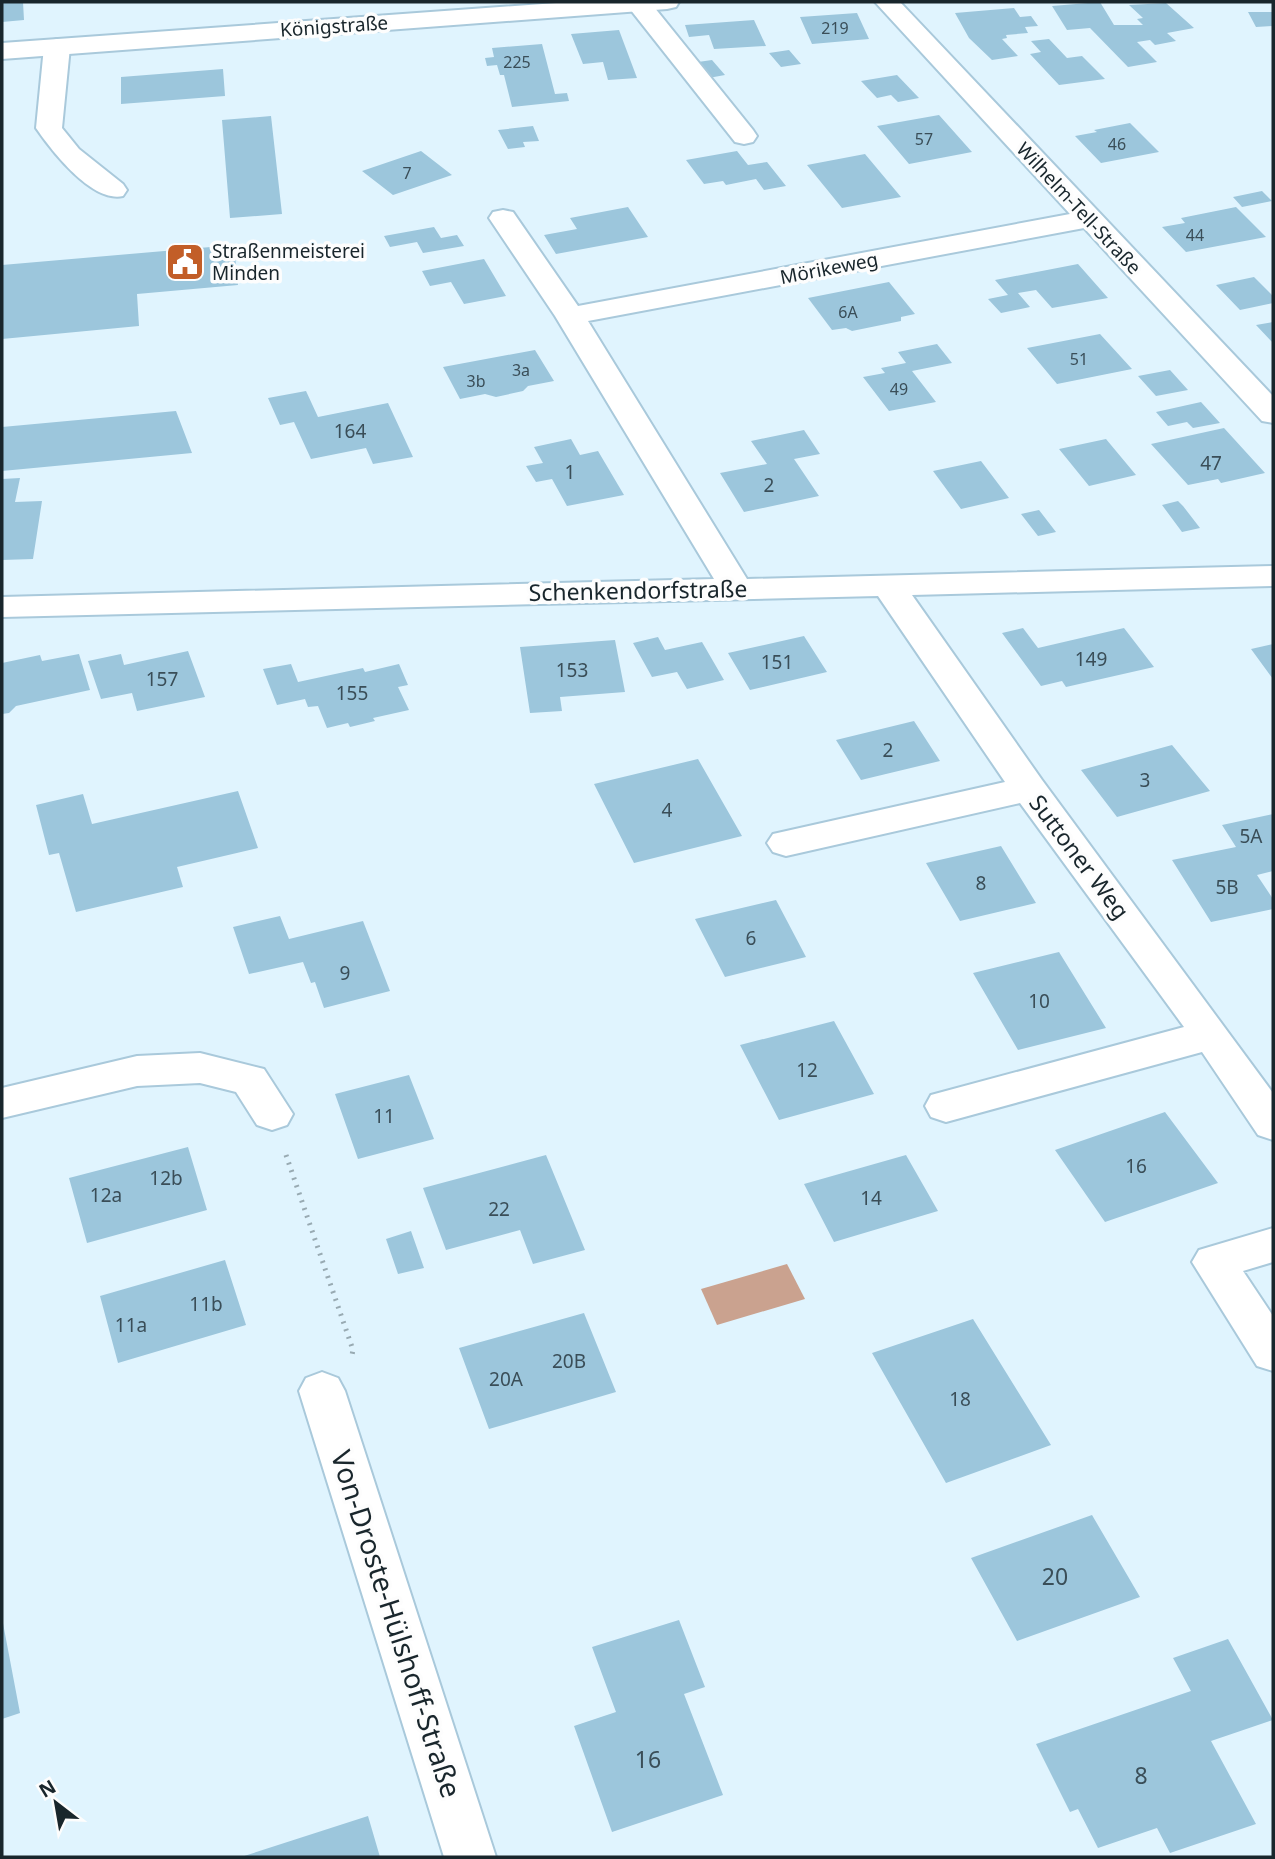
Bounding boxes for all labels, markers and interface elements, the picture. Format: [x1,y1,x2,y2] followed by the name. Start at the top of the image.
[279,9,389,43] street label: Königstraße
[821,17,849,39] house number: 219
[503,51,531,73] house number: 225
[915,128,933,150] house number: 57
[1108,133,1126,155] house number: 46
[1011,136,1147,280] street label: Wilhelm-Tell-Straße
[402,162,412,184] house number: 7
[1186,224,1204,246] house number: 44
[212,238,365,286] place label: Straßenmeisterei Minden
[164,241,206,283] public building icon: Straßenmeisterei Minden
[778,246,880,290] street label: Mörikeweg
[838,301,858,323] house number: 6A
[1070,348,1088,370] house number: 51
[512,359,530,381] house number: 3a
[467,370,486,392] house number: 3b
[890,378,908,400] house number: 49
[334,418,366,444] house number: 164
[1200,450,1222,476] house number: 47
[565,459,575,485] house number: 1
[764,472,774,498] house number: 2
[528,572,748,608] street label: Schenkendorfstraße
[1075,646,1107,672] house number: 149
[761,649,793,675] house number: 151
[556,657,588,683] house number: 153
[146,666,178,692] house number: 157
[336,680,368,706] house number: 155
[883,737,893,763] house number: 2
[1140,767,1150,793] house number: 3
[1022,788,1137,925] street label: Suttoner Weg
[662,797,673,823] house number: 4
[1239,823,1263,849] house number: 5A
[976,870,986,896] house number: 8
[1215,874,1239,900] house number: 5B
[746,925,756,951] house number: 6
[340,960,350,986] house number: 9
[1028,988,1050,1014] house number: 10
[796,1057,818,1083] house number: 12
[373,1103,395,1129] house number: 11
[1125,1153,1147,1179] house number: 16
[149,1165,183,1191] house number: 12b
[90,1182,122,1208] house number: 12a
[860,1185,882,1211] house number: 14
[488,1196,510,1222] house number: 22
[189,1291,223,1317] house number: 11b
[115,1312,147,1338] house number: 11a
[552,1348,586,1374] house number: 20B
[489,1366,524,1392] house number: 20A
[949,1386,971,1412] house number: 18
[323,1445,471,1802] street label: Von-Droste-Hülshoff-Straße
[1042,1560,1068,1592] house number: 20
[635,1743,661,1775] house number: 16
[1134,1759,1148,1791] house number: 8
[21,1768,91,1838] north arrow
[34,1773,61,1804] text: N

